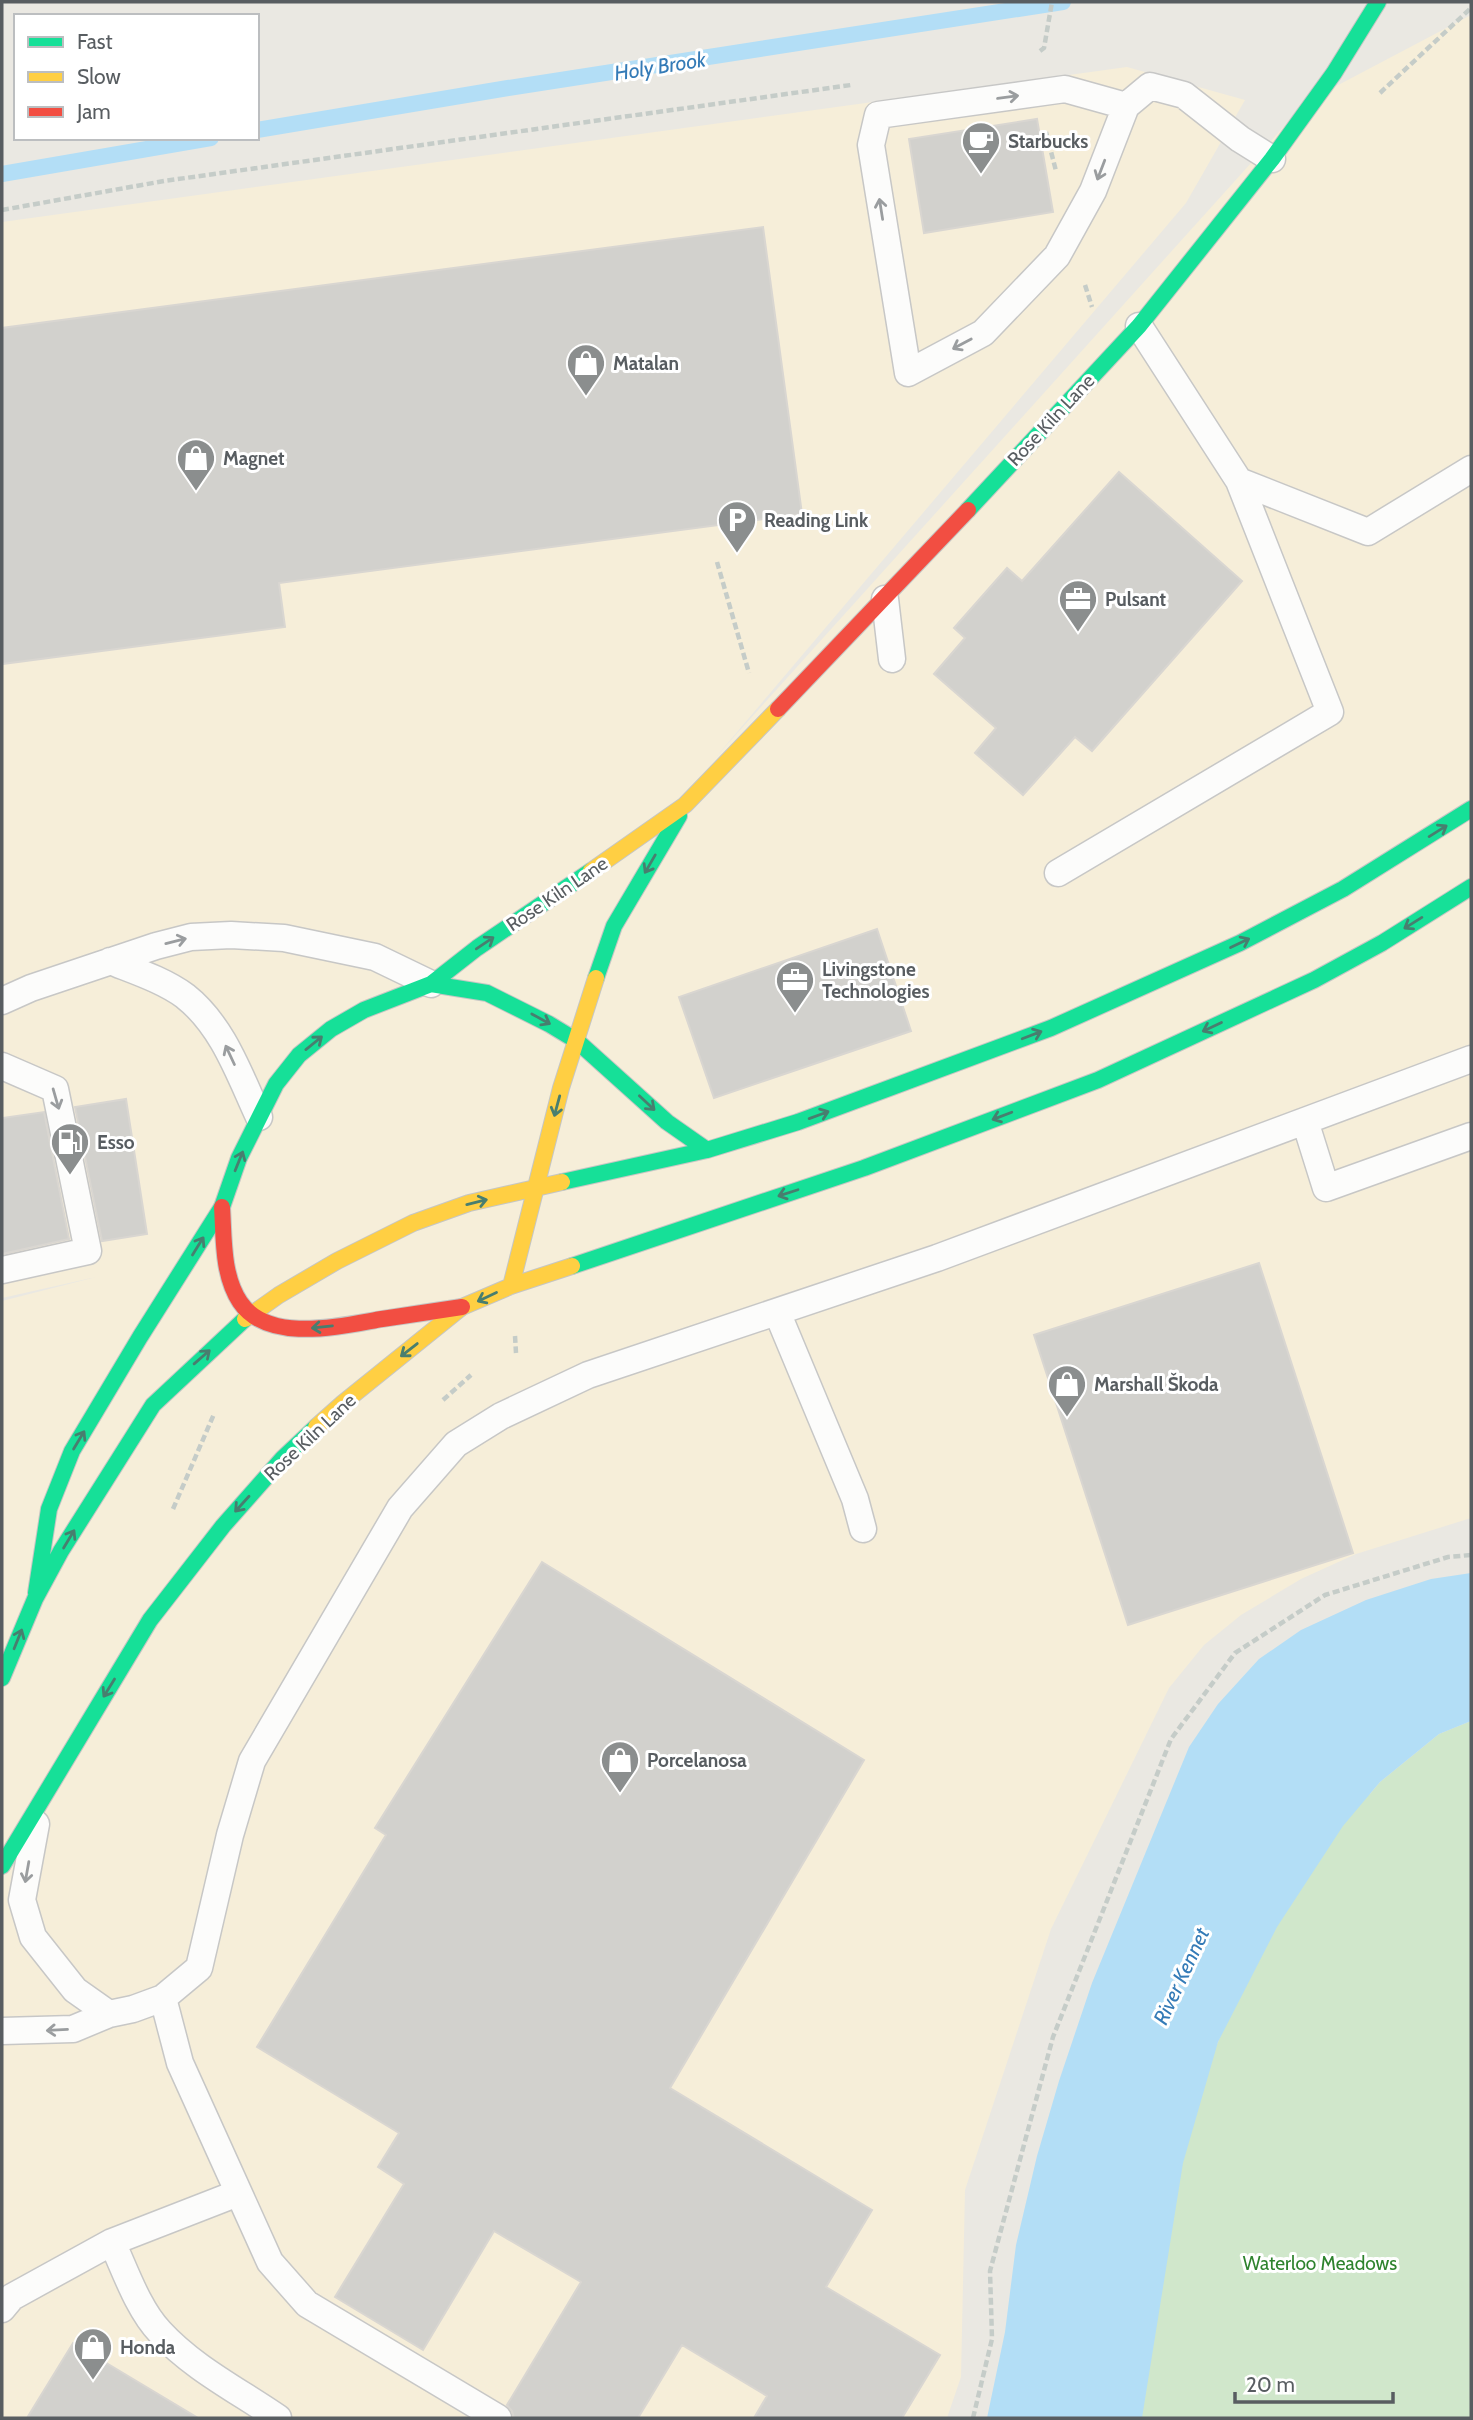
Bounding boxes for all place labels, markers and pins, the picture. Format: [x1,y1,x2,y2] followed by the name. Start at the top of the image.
[960,120,1002,175] cafe icon: Starbucks
[1008,130,1088,153] place label: Starbucks
[565,342,607,397] shop icon: Matalan
[613,352,679,375] place label: Matalan
[175,437,217,492] shop icon: Magnet
[223,447,285,470] place label: Magnet
[716,499,758,554] parking icon: Reading Link
[764,509,869,532] place label: Reading Link
[1057,578,1099,633] office icon: Pulsant
[1105,588,1167,611] place label: Pulsant
[822,958,929,1003] place label: Livingstone Technologies
[774,959,816,1014] office icon: Livingstone Technologies
[49,1121,91,1176] fuel station icon: Esso
[97,1131,135,1154] place label: Esso
[1046,1363,1088,1418] shop icon: Marshall Škoda
[1094,1372,1219,1396] place label: Marshall Škoda
[599,1739,641,1794] shop icon: Porcelanosa
[647,1749,747,1772] place label: Porcelanosa
[72,2326,114,2381] shop icon: Honda
[120,2336,176,2359] place label: Honda

